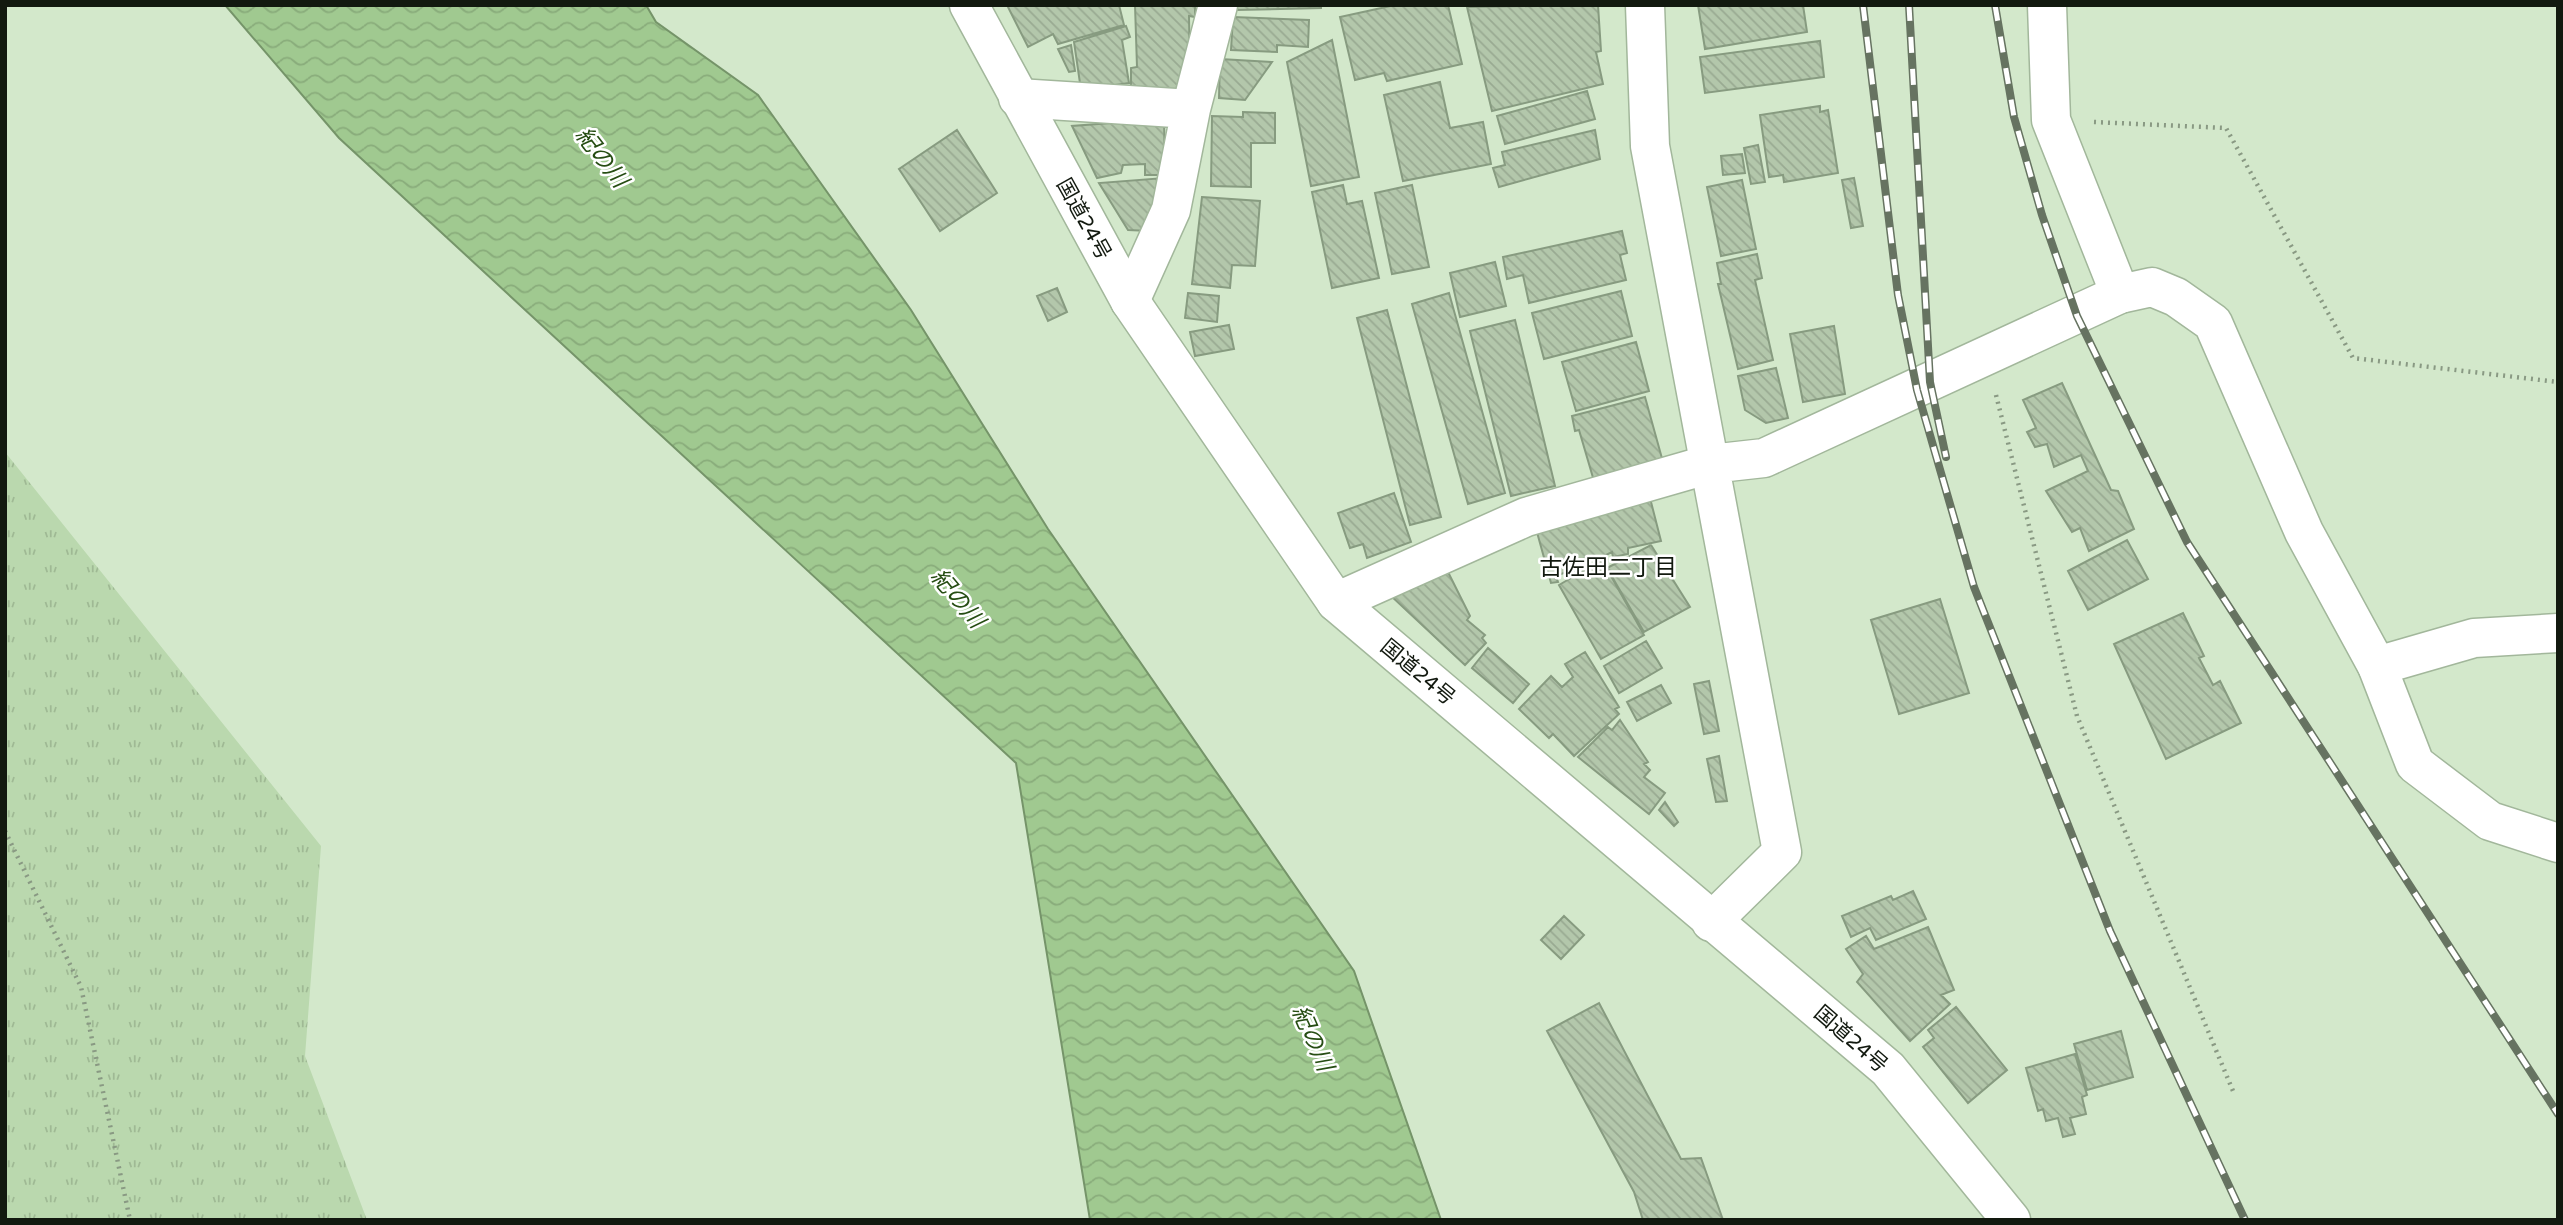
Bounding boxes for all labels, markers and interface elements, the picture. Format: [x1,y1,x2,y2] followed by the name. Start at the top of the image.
[569,122,635,196] water label: 紀の川
[1051,174,1116,264] street label: 国道24号
[1539,554,1677,582] district label: 古佐田二丁目
[924,563,992,636] water label: 紀の川
[1375,634,1460,711] street label: 国道24号
[1285,1001,1340,1078] water label: 紀の川
[1809,1001,1893,1078] street label: 国道24号

